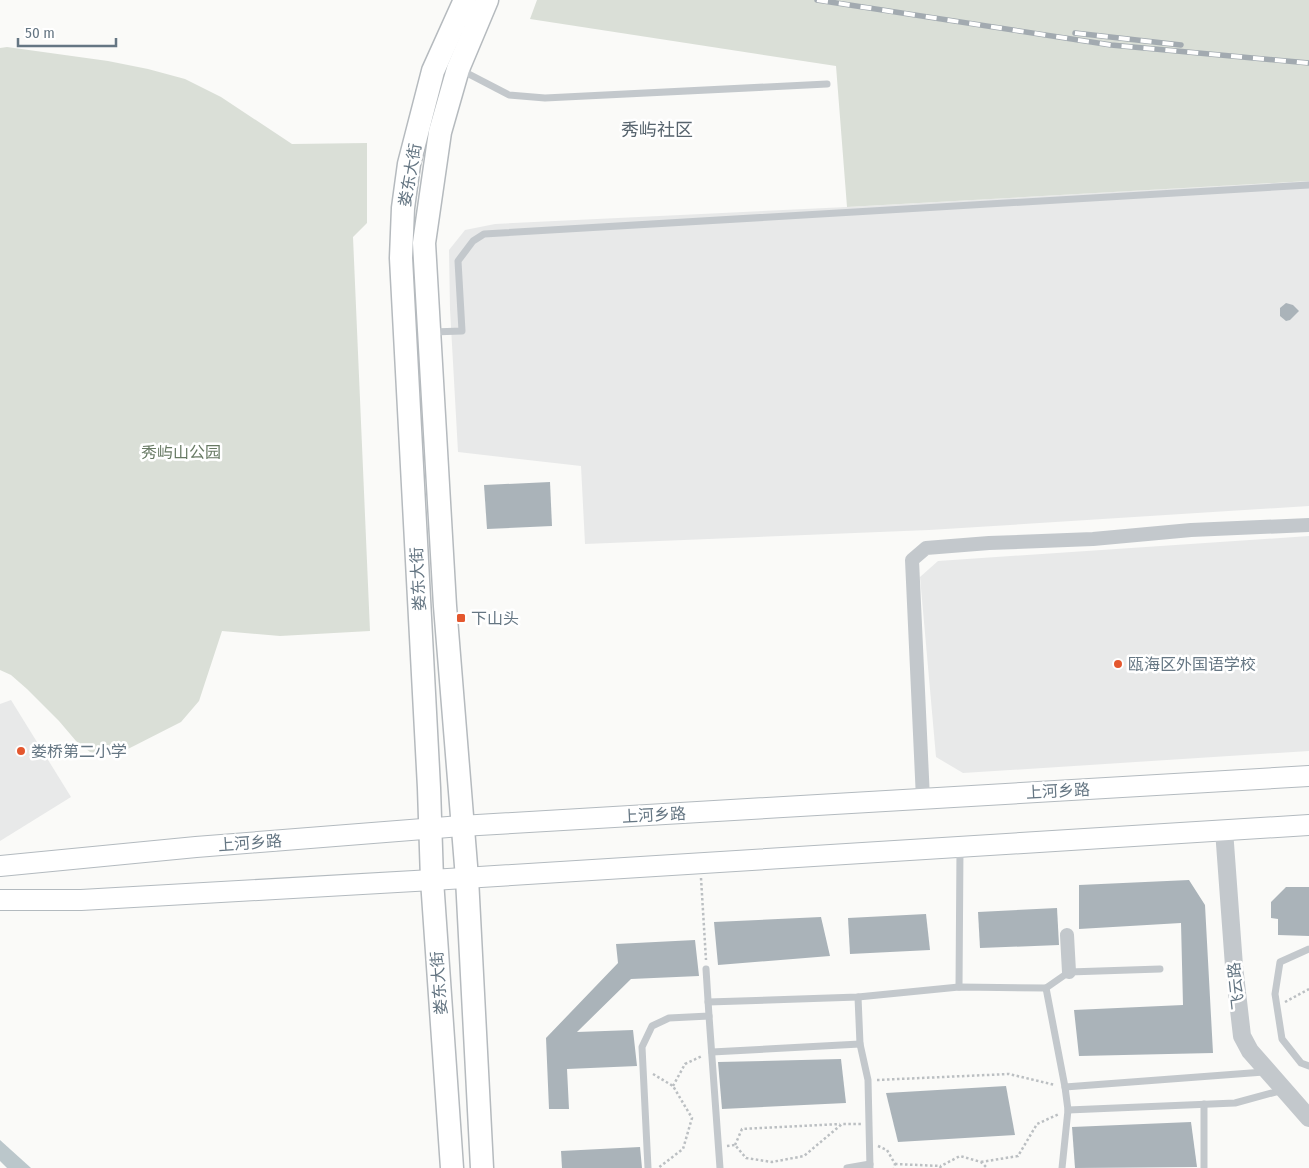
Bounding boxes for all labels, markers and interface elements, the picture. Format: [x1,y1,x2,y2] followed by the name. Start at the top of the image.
[18,15,115,47] scale bar
[25,24,55,42] text: 50 m
[621,119,693,141] district label: 秀屿社区
[395,142,425,208] street label: 娄东大街
[141,443,221,462] park label: 秀屿山公园
[407,547,429,611] street label: 娄东大街
[471,609,519,628] place label: 下山头
[455,612,467,624] marker: 下山头
[1128,655,1256,674] place label: 瓯海区外国语学校
[1112,658,1124,670] marker: 瓯海区外国语学校
[31,742,127,761] place label: 娄桥第二小学
[15,745,27,757] marker: 娄桥第二小学
[1026,780,1090,802] street label: 上河乡路
[622,804,686,826] street label: 上河乡路
[217,831,283,855] street label: 上河乡路
[427,950,451,1016] street label: 娄东大街
[1224,961,1248,1011] street label: 飞云路

